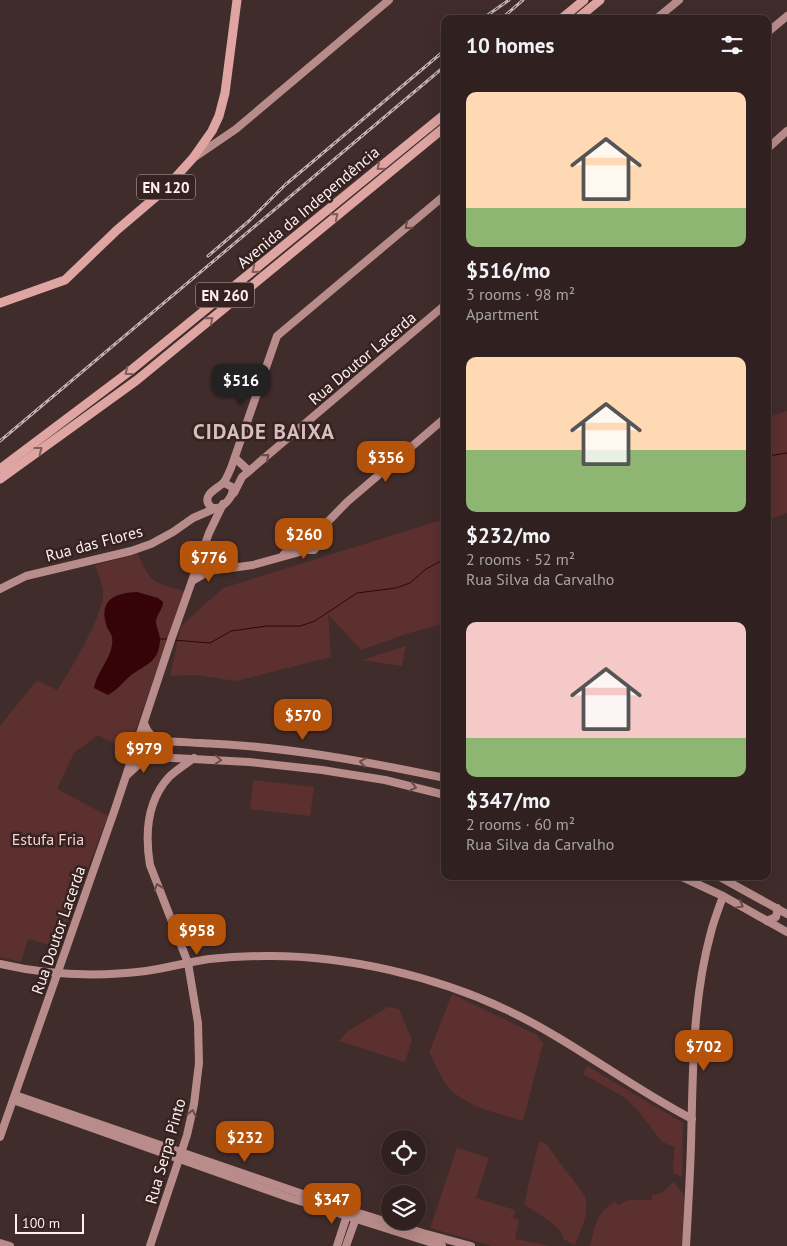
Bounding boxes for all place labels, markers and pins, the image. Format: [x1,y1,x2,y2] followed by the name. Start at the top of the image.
[211,364,271,406] pin: $516
[356,440,416,483] pin: $356
[274,518,334,560] pin: $260
[179,540,239,583] pin: $776
[273,698,333,741] pin: $570
[114,732,174,774] pin: $979
[167,914,227,956] pin: $958
[674,1030,734,1072] pin: $702
[215,1120,275,1163] pin: $232
[302,1182,362,1225] pin: $347

